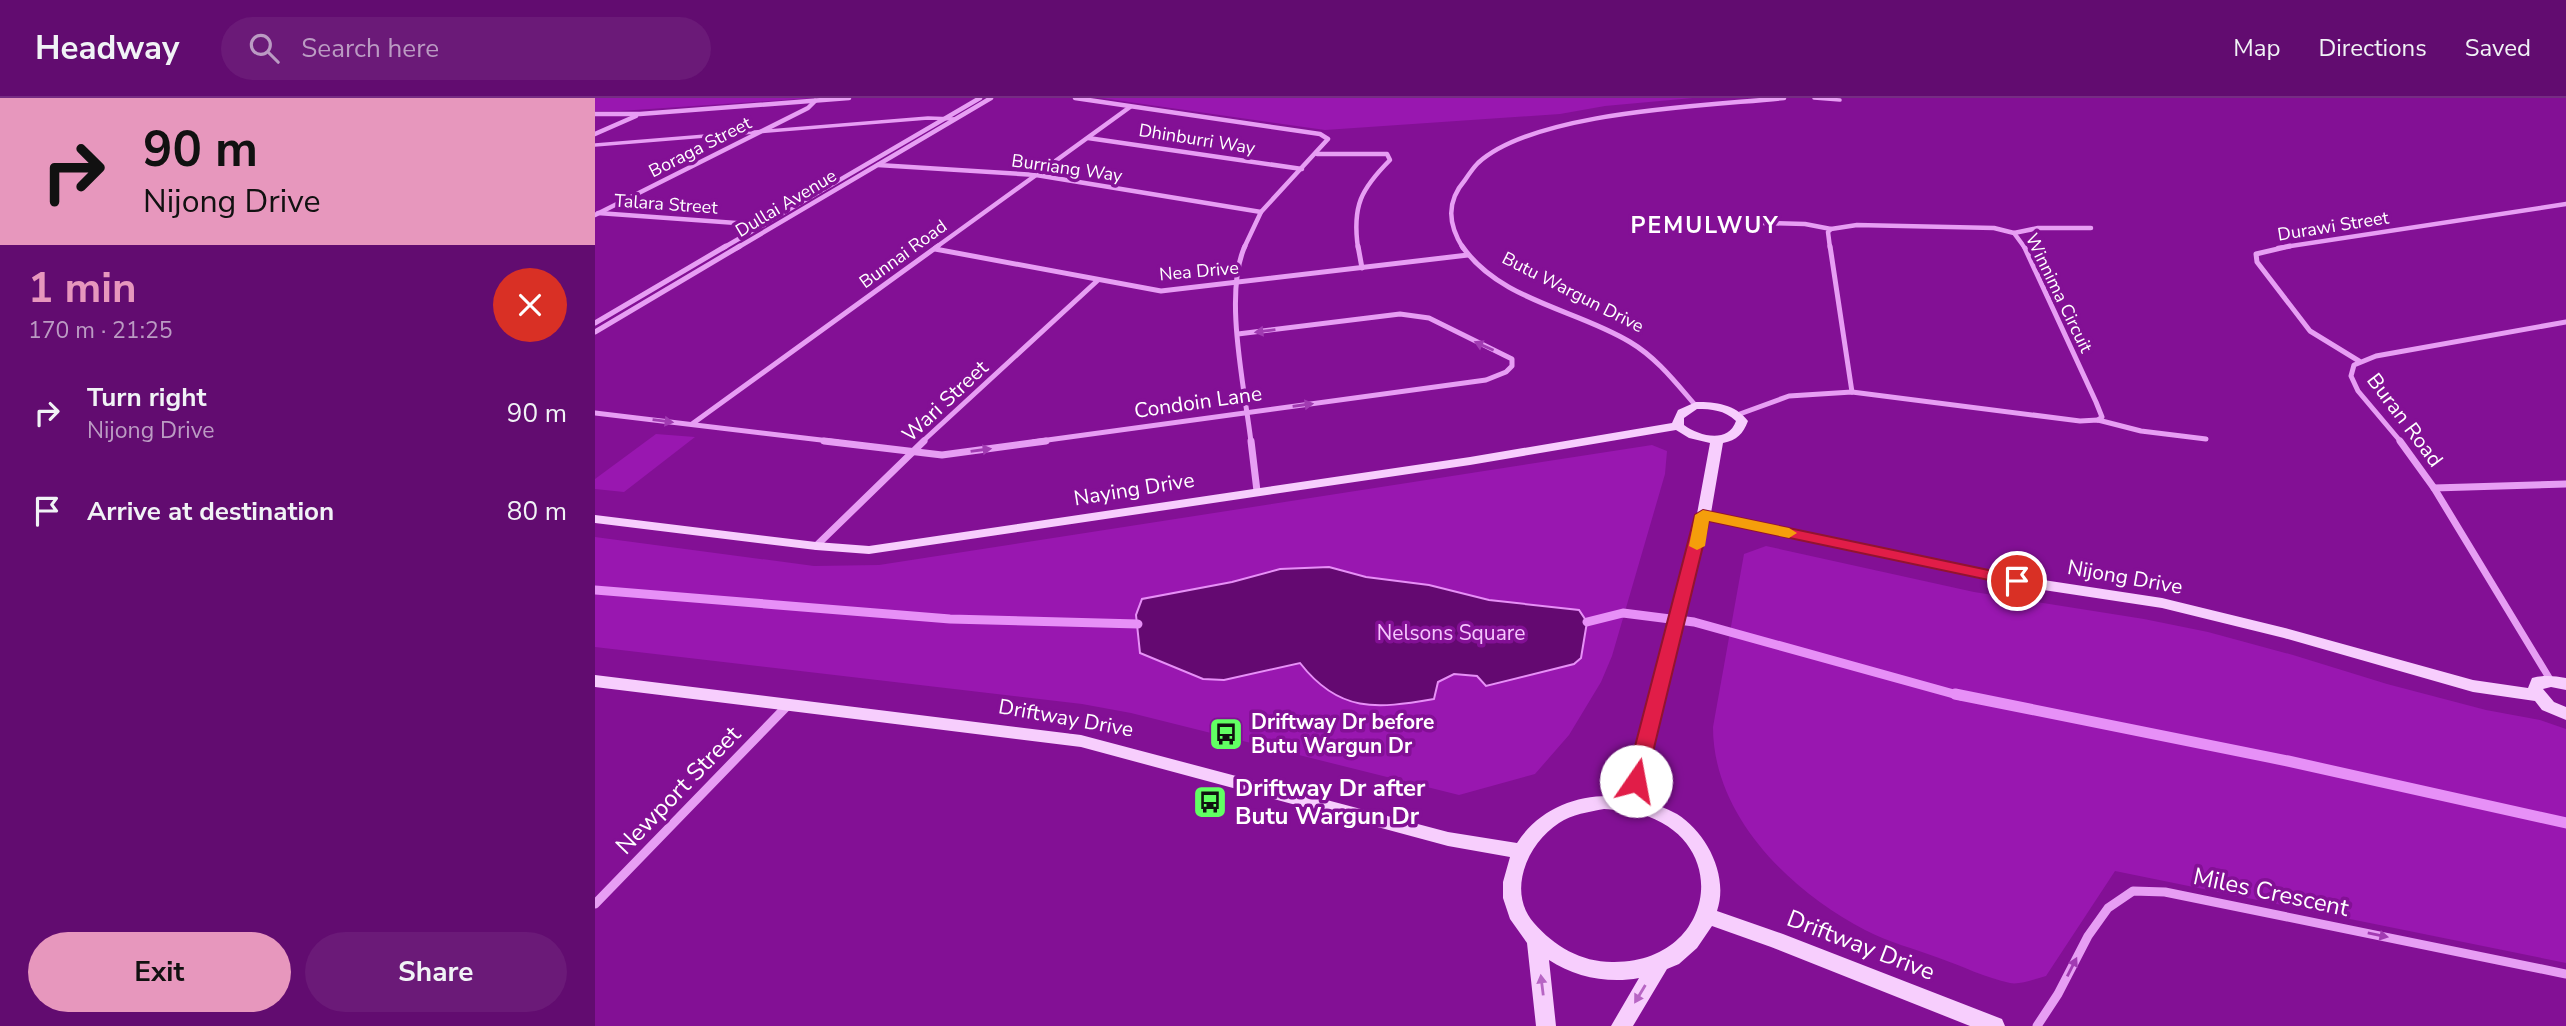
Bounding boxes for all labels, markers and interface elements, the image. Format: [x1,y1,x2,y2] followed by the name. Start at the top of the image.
[221,17,711,80] search box
[35,26,179,71] text: Headway
[245,29,283,67] icon: search
[301,31,439,66] text: Search here
[2233,32,2280,64] text: Map
[2318,32,2427,64] text: Directions
[2465,32,2531,64] text: Saved
[645,111,756,183] street label: Boraga Street
[143,116,258,183] text: 90 m
[1137,118,1258,160] street label: Dhinburri Way
[28,126,119,217] icon: right
[1010,148,1125,188] street label: Burriang Way
[731,163,841,243] street label: Dullai Avenue
[143,180,321,223] text: Nijong Drive
[614,188,719,220] street label: Talara Street
[2276,205,2391,247] street label: Durawi Street
[1630,210,1780,241] district label: PEMULWUY
[854,214,952,294] street label: Bunnai Road
[2020,229,2099,357] street label: Winnima Circuit
[1498,246,1648,338] street label: Butu Wargun Drive
[1158,256,1240,286] street label: Nea Drive
[28,260,137,317] text: 1 min
[493,268,567,342] button: close
[28,315,173,346] text: 170 m · 21:25
[1254,325,1276,336] one-way arrow
[1474,340,1495,351] one-way arrow
[896,353,995,448] street label: Wari Street
[2361,367,2449,473] street label: Buran Road
[1132,379,1264,425] street label: Condoin Lane
[87,380,206,415] text: Turn right
[28,394,66,432] icon: right
[507,396,567,431] text: 90 m
[1292,400,1314,411] one-way arrow
[87,415,215,446] text: Nijong Drive
[652,415,674,426] one-way arrow
[970,444,992,455] one-way arrow
[1072,466,1196,512] street label: Naying Drive
[28,492,66,530] icon: arrive
[87,494,334,529] text: Arrive at destination
[507,494,567,529] text: 80 m
[1987,551,2047,611] pin
[2065,553,2185,601] street label: Nijong Drive
[1998,562,2036,600] icon: arrive
[1377,619,1525,647] park label: Nelsons Square
[996,692,1136,744] street label: Driftway Drive
[1251,708,1434,760] place label: Driftway Dr before Butu Wargun Dr
[1207,715,1245,753] bus stop icon: Driftway Dr before Butu Wargun Dr
[608,718,748,861] street label: Newport Street
[1599,744,1673,818] position arrow
[1235,772,1426,832] place label: Driftway Dr after Butu Wargun Dr
[1191,783,1229,821] bus stop icon: Driftway Dr after Butu Wargun Dr
[2190,860,2352,924] street label: Miles Crescent
[1782,902,1940,988] street label: Driftway Drive
[2367,930,2389,941] one-way arrow
[28,932,291,1012] button: Exit
[305,932,567,1012] button: Share
[2065,957,2077,977] one-way arrow
[1537,973,1548,995] one-way arrow
[1634,985,1647,1004] one-way arrow

